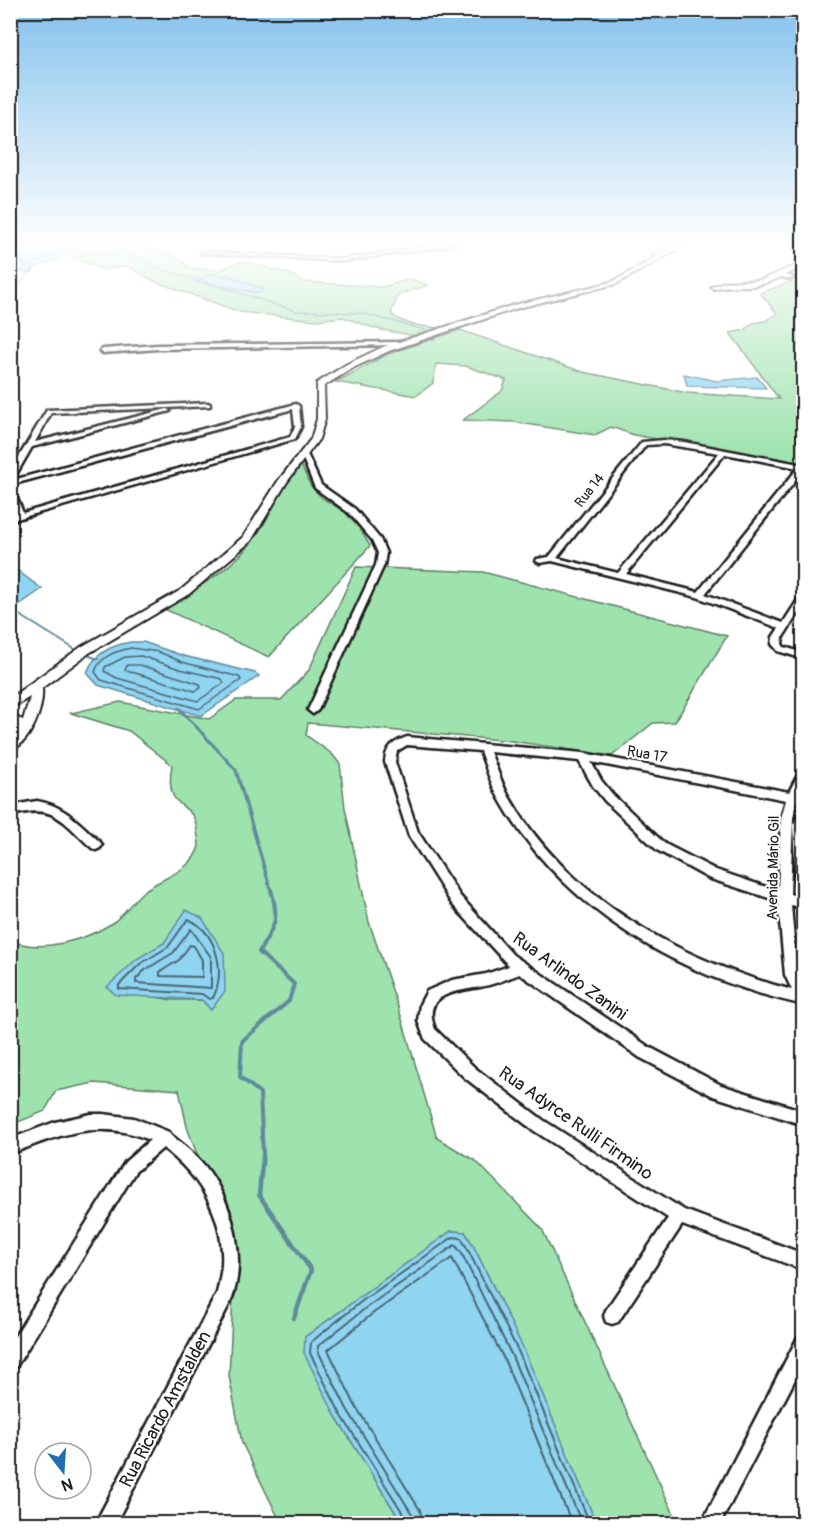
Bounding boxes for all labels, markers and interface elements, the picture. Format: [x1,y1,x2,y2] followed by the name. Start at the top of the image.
[571,470,608,511] street label: Rua 14
[625,742,668,767] street label: Rua 17
[763,815,784,921] street label: Avenida Mário Gil
[508,927,632,1026] street label: Rua Arlindo Zanini
[494,1061,658,1186] street label: Rua Adyrce Rulli Firmino
[115,1327,216,1491] street label: Rua Ricardo Amstalden
[33,1441,93,1501] north arrow
[59,1473,75,1496] text: N

